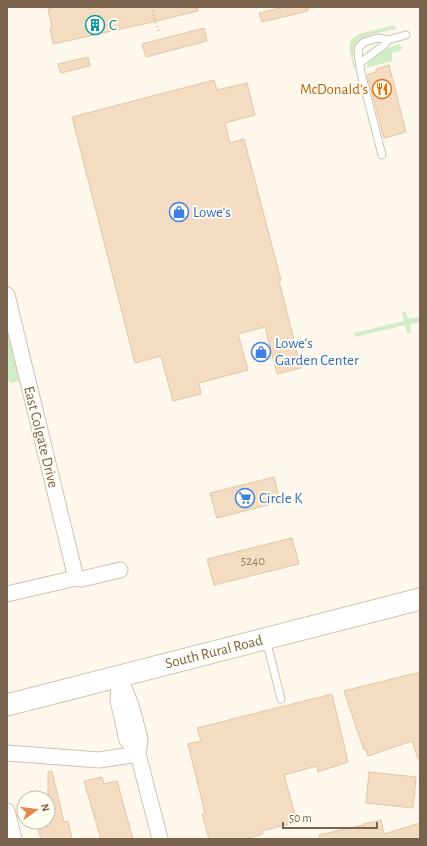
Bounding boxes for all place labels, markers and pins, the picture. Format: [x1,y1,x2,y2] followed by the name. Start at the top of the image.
[84,14,106,36] building icon: C
[109,18,117,33] place label: C
[371,78,393,100] restaurant icon: McDonald's
[300,82,368,97] place label: McDonald's
[168,201,190,223] shop icon: Lowe's
[193,205,231,220] place label: Lowe's
[275,336,359,368] place label: Lowe's Garden Center
[250,341,272,363] shop icon: Lowe's Garden Center
[234,487,256,509] supermarket icon: Circle K
[259,491,303,506] place label: Circle K

